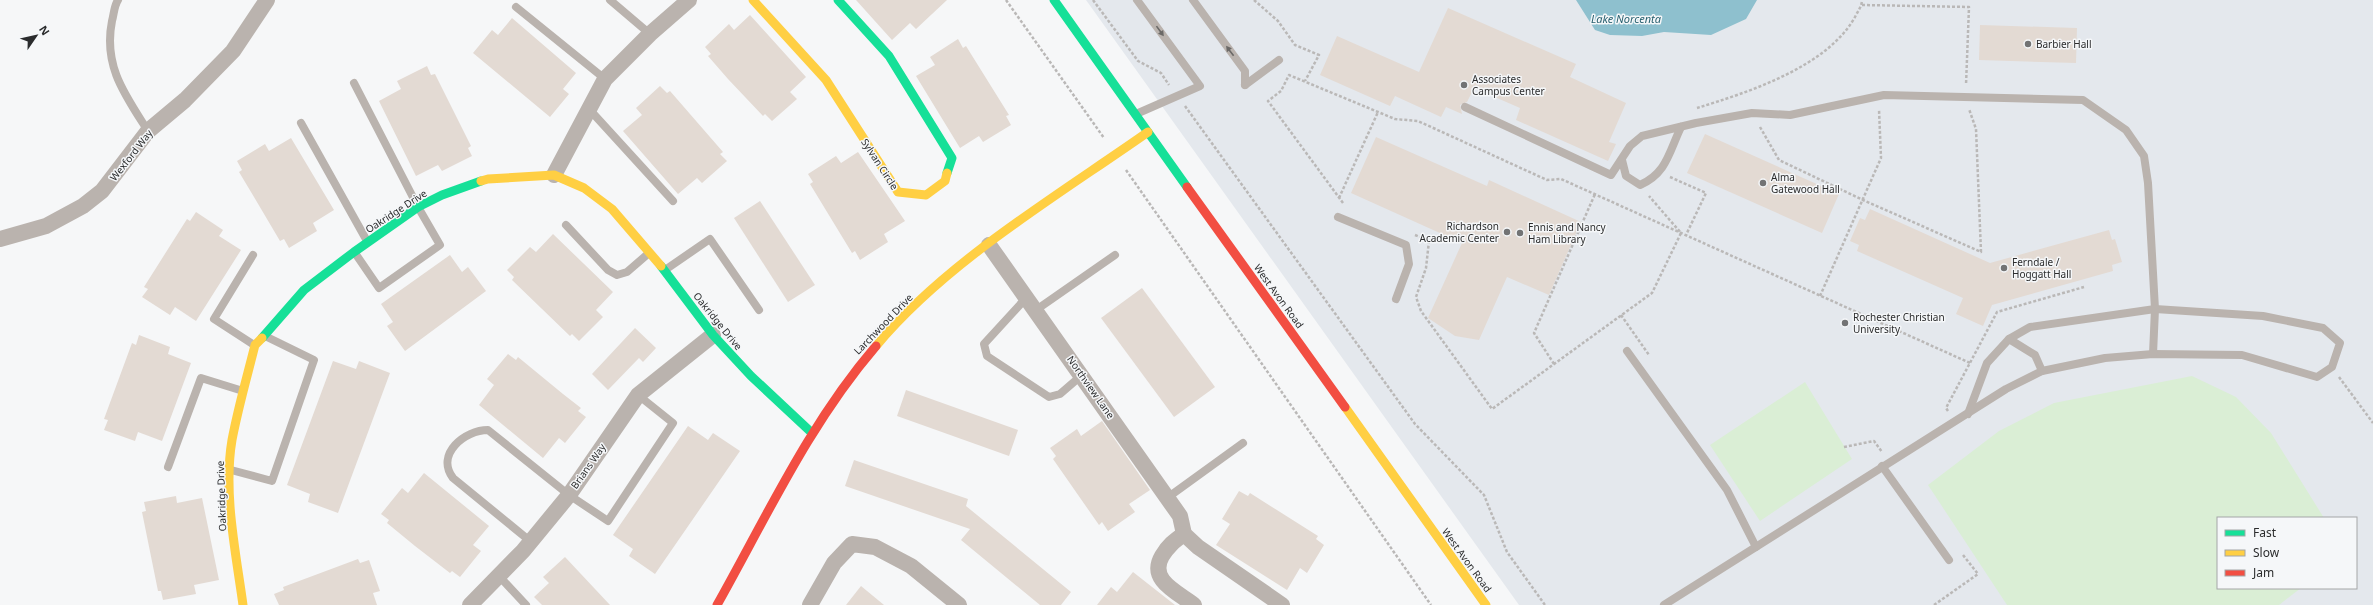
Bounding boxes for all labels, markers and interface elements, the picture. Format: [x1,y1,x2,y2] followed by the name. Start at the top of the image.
[1591,11,1662,26] water label: Lake Norcenta
[16,16,56,56] north arrow
[36,22,53,38] text: N
[1156,26,1164,37] one-way arrow
[2036,37,2092,51] place label: Barbier Hall
[2023,39,2033,49] marker: Barbier Hall
[1226,45,1235,56] one-way arrow
[1472,72,1545,98] place label: Associates Campus Center
[1459,80,1469,90] marker: Associates Campus Center
[106,126,156,184] street label: Wexford Way
[858,136,902,193] street label: Sylvan Circle
[1771,170,1840,196] place label: Alma Gatewood Hall
[1758,178,1768,188] marker: Alma Gatewood Hall
[363,186,430,236] street label: Oakridge Drive
[1420,219,1499,245] place label: Richardson Academic Center
[1528,220,1607,246] place label: Ennis and Nancy Ham Library
[1502,227,1512,237] marker: Richardson Academic Center
[1515,228,1525,238] marker: Ennis and Nancy Ham Library
[2012,255,2071,281] place label: Ferndale / Hoggatt Hall
[1251,261,1307,331] street label: West Avon Road
[1999,263,2009,273] marker: Ferndale / Hoggatt Hall
[690,289,746,353] street label: Oakridge Drive
[850,290,916,357] street label: Larchwood Drive
[1853,310,1945,336] place label: Rochester Christian University
[1840,318,1850,328] marker: Rochester Christian University
[1064,353,1118,422] street label: Northview Lane
[567,440,609,491] street label: Brians Way
[213,460,229,532] street label: Oakridge Drive
[2217,517,2357,589] legend
[2253,524,2277,541] text: Fast
[1439,525,1495,595] street label: West Avon Road
[2253,544,2280,561] text: Slow
[2252,564,2274,581] text: Jam

